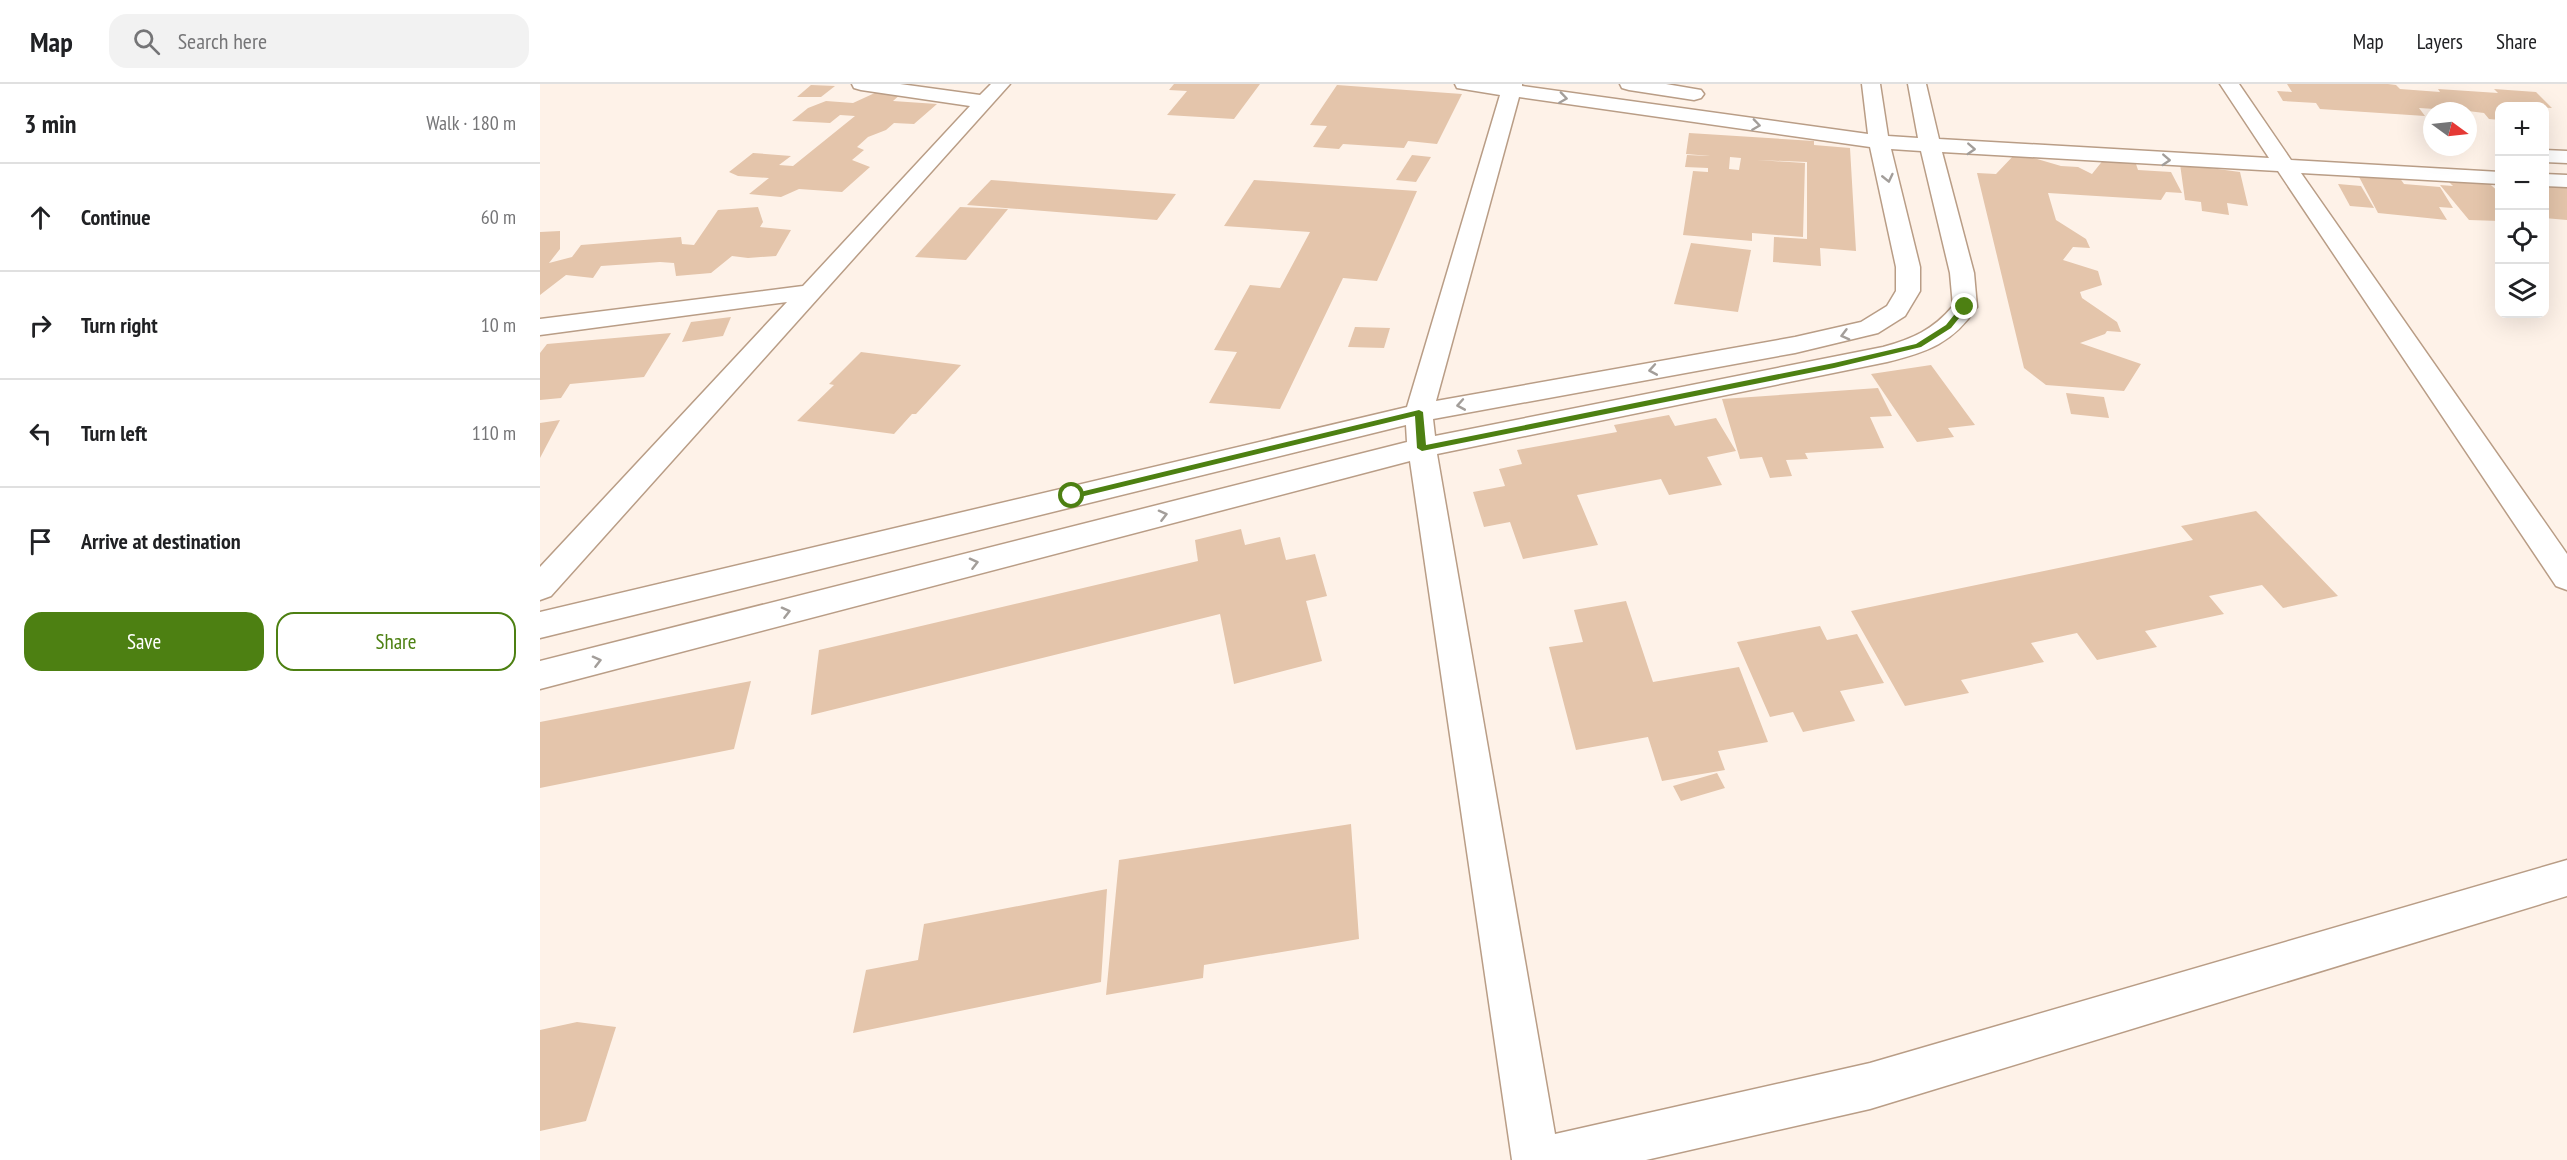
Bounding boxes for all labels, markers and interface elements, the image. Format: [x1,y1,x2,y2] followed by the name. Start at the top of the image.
[109,14,529,68] search box
[30,23,73,60] text: Map
[130,25,163,58] icon: search
[178,27,267,55] text: Search here
[2353,28,2384,55] text: Map
[2417,28,2463,55] text: Layers
[2496,28,2537,55] text: Share
[1559,92,1568,104] one-way arrow
[2423,102,2477,156] north arrow
[2495,102,2549,318] map controls
[2495,102,2549,156] button: +
[24,107,77,140] text: 3 min
[426,110,516,136] text: Walk · 180 m
[1752,119,1761,131] one-way arrow
[1967,142,1976,155] one-way arrow
[2161,153,2170,166] one-way arrow
[2495,156,2549,210] button: −
[1880,173,1893,183] one-way arrow
[24,201,57,234] icon: ahead
[81,203,151,231] text: Continue
[481,204,516,230] text: 60 m
[2495,210,2549,264] button: locate
[2495,264,2549,318] button: layers
[1951,293,1977,319] route end
[24,309,57,342] icon: right
[81,311,158,339] text: Turn right
[481,312,516,338] text: 10 m
[1840,327,1850,340] one-way arrow
[1648,363,1658,376] one-way arrow
[1457,398,1467,411] one-way arrow
[24,417,57,450] icon: left
[81,419,147,447] text: Turn left
[472,420,516,446] text: 110 m
[1058,482,1084,508] route start
[1157,510,1168,522] one-way arrow
[24,525,57,558] icon: arrive
[81,527,241,555] text: Arrive at destination
[969,558,979,571] one-way arrow
[780,607,790,619] one-way arrow
[24,612,264,671] button: Save
[276,612,516,671] button: Share
[591,655,601,668] one-way arrow

